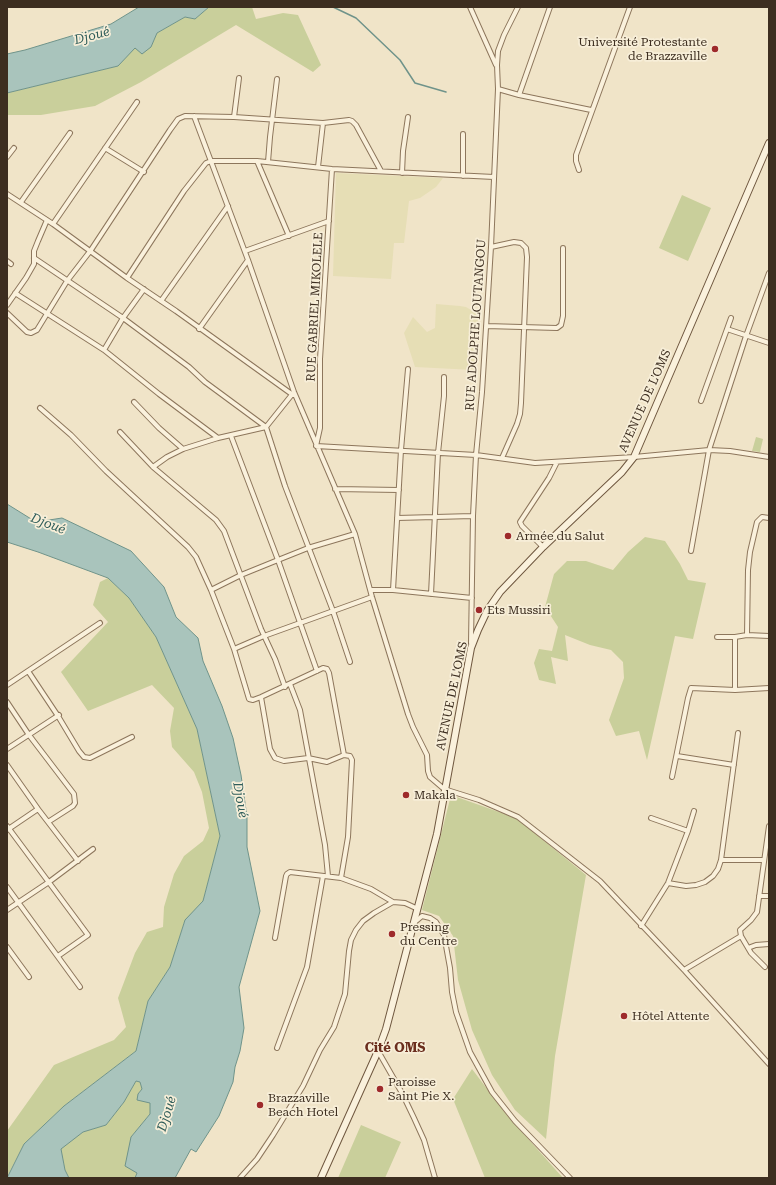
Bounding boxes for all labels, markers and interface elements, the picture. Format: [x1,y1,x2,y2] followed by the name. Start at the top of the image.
[73,24,111,48] water label: Djoué
[578,35,707,63] place label: Université Protestante de Brazzaville
[710,44,720,54] marker: Université Protestante de Brazzaville
[304,232,326,382] street label: RUE GABRIEL MIKOLELE
[463,239,489,411] street label: RUE ADOLPHE LOUTANGOU
[616,347,674,455] street label: AVENUE DE L'OMS
[28,510,68,538] water label: Djoué
[516,529,604,543] place label: Armée du Salut
[503,531,513,541] marker: Armée du Salut
[487,603,551,617] place label: Ets Mussiri
[474,605,484,615] marker: Ets Mussiri
[433,640,471,752] street label: AVENUE DE L'OMS
[229,781,251,819] water label: Djoué
[414,788,456,802] place label: Makala
[401,790,411,800] marker: Makala
[400,920,457,948] place label: Pressing du Centre
[387,929,397,939] marker: Pressing du Centre
[632,1009,709,1023] place label: Hôtel Attente
[619,1011,629,1021] marker: Hôtel Attente
[365,1040,425,1056] district label: Cité OMS
[388,1075,454,1103] place label: Paroisse Saint Pie X.
[375,1084,385,1094] marker: Paroisse Saint Pie X.
[268,1091,338,1119] place label: Brazzaville Beach Hotel
[154,1094,180,1134] water label: Djoué
[255,1100,265,1110] marker: Brazzaville Beach Hotel

